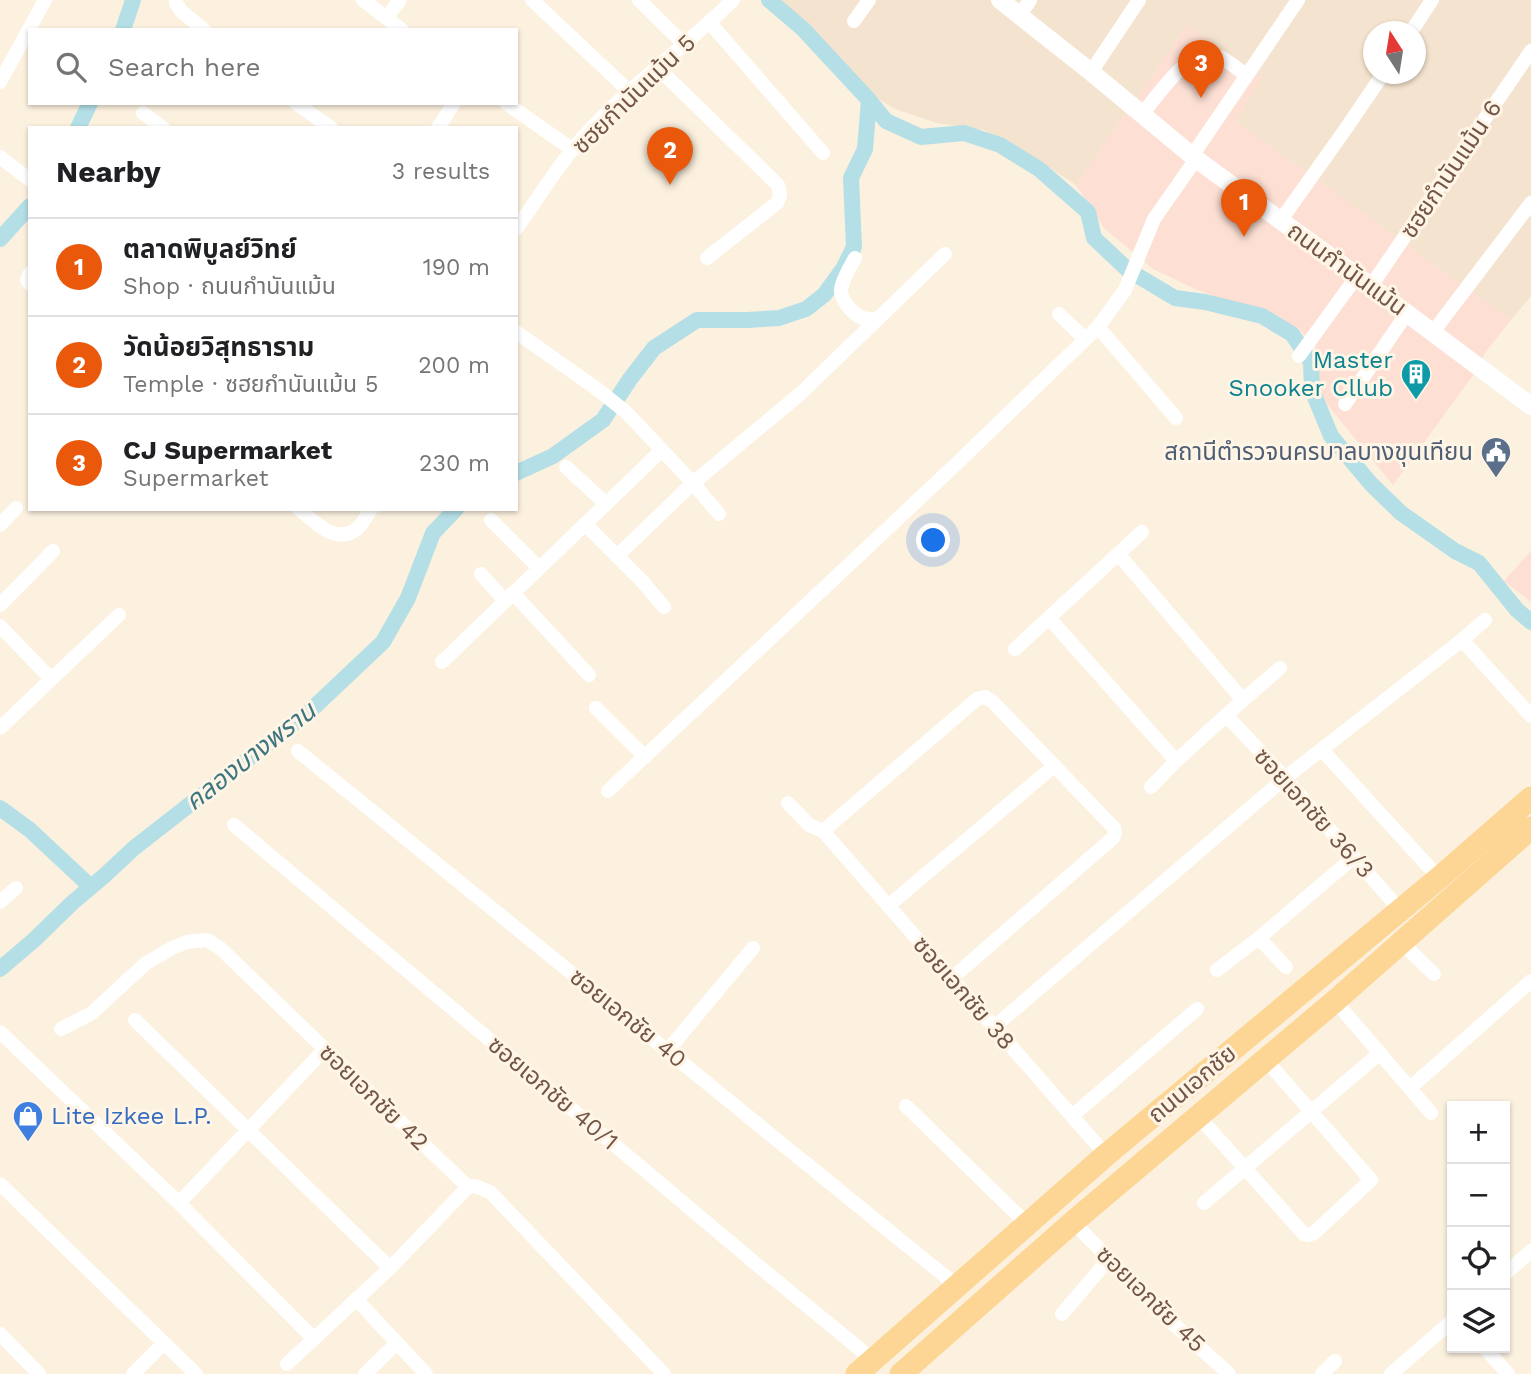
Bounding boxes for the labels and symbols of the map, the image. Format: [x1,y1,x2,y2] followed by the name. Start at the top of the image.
[1363,21,1426,84] north arrow
[567,28,701,160] street label: ซฮยกำนันแม้น 5
[1178,40,1224,98] pin: 3
[1395,95,1507,243] street label: ซฮยกำนันแม้น 6
[647,127,693,185] pin: 2
[1221,179,1267,237] pin: 1
[1282,216,1412,322] street label: ถนนกำนันแม้น
[1229,346,1393,402] place label: Master Snooker Cllub
[1399,357,1433,401] building icon: Master Snooker Cllub
[1479,435,1513,479] public building icon: สถานีตำรวจนครบาลบางขุนเทียน
[1164,438,1473,467] place label: สถานีตำรวจนครบาลบางขุนเทียน
[916,523,950,557] your location
[179,695,323,816] water label: คลองบางพราน
[1248,742,1380,884] street label: ซอยเอกชัย 36/3
[907,931,1021,1055] street label: ซอยเอกชัย 38
[564,963,692,1073] street label: ซอยเอกชัย 40
[482,1030,624,1156] street label: ซอยเอกชัย 40/1
[314,1038,434,1156] street label: ซอยเอกชัย 42
[1142,1039,1242,1129] street label: ถนนเอกชัย
[11,1099,45,1143] shop icon: Lite Izkee L.P.
[51,1102,212,1130] place label: Lite Izkee L.P.
[1091,1240,1211,1358] street label: ซอยเอกชัย 45

